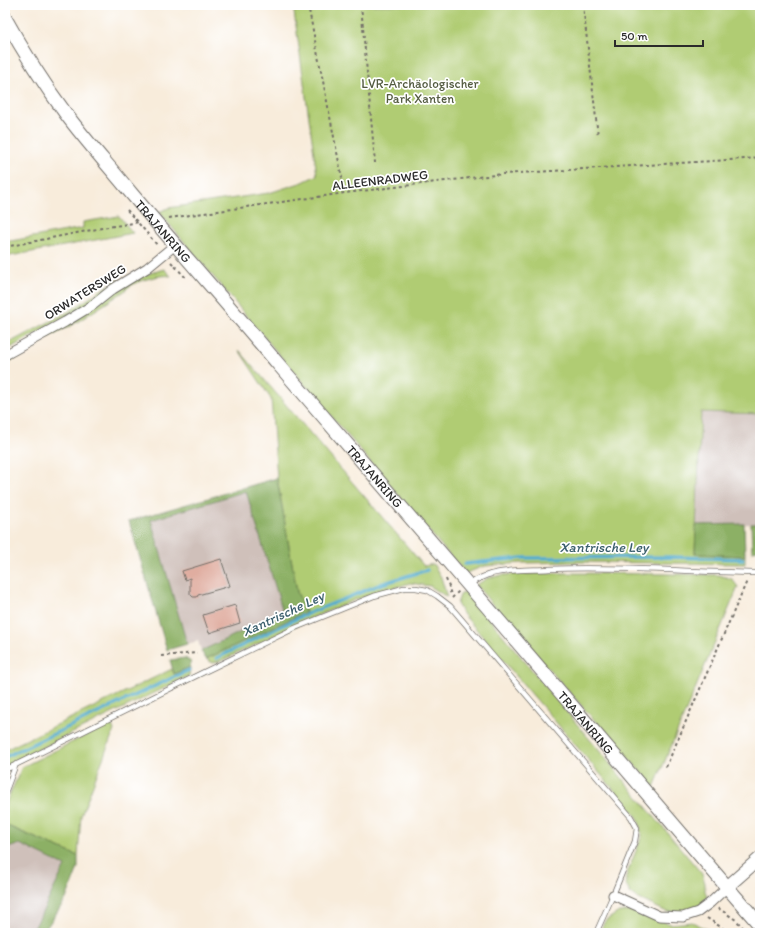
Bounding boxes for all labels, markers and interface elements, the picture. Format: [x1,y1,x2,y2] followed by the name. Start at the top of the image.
[615,22,703,48] scale bar
[621,29,647,43] text: 50 m
[361,76,480,106] park label: LVR-Archäologischer Park Xanten
[331,167,429,193] street label: ALLEENRADWEG
[132,197,195,265] street label: TRAJANRING
[41,261,129,323] street label: ORWATERSWEG
[344,442,406,511] street label: TRAJANRING
[560,539,650,556] water label: Xantrische Ley
[239,587,328,640] water label: Xantrische Ley
[555,688,617,757] street label: TRAJANRING

